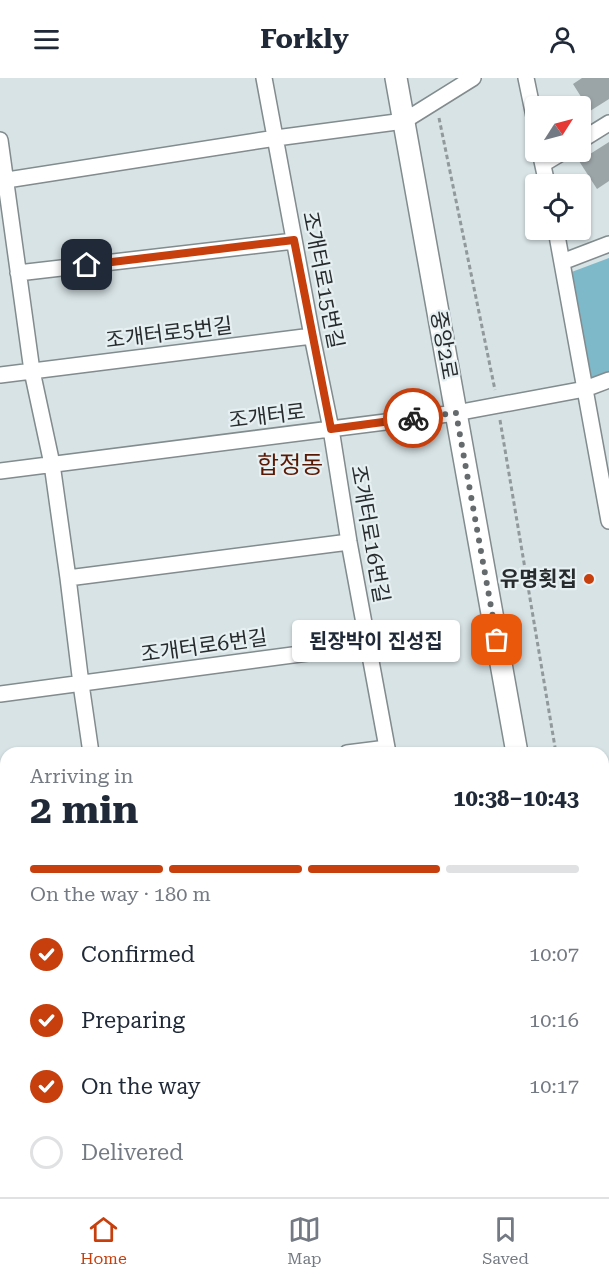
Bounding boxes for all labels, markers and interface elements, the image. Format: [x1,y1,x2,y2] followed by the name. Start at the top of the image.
[30,23,63,56] icon: menu
[260,23,349,55] text: Forkly
[546,23,579,56] icon: person
[525,96,591,162] north arrow
[525,96,591,240] map controls
[525,174,591,240] button: locate
[298,209,348,351] street label: 조개터로15번길
[61,239,112,290] pin
[70,248,103,281] icon: home
[426,309,462,381] street label: 중앙2로
[104,313,234,353] street label: 조개터로5번길
[383,388,443,448] courier
[227,399,307,433] street label: 조개터로
[397,402,430,435] icon: bike
[257,451,323,479] district label: 합정동
[346,463,394,605] street label: 조개터로16번길
[500,567,577,591] place label: 유명횟집
[582,572,596,586] marker: 유명횟집
[471,614,522,665] pin
[293,619,461,661] callout: 된장박이 진성집
[480,623,513,656] icon: bag
[139,625,269,667] street label: 조개터로6번길
[309,629,443,653] text: 된장박이 진성집
[30,764,133,788] text: Arriving in
[453,786,579,811] text: 10:38–10:43
[30,787,138,833] text: 2 min
[30,882,211,906] text: On the way · 180 m
[30,938,63,971] icon: check
[81,942,195,967] text: Confirmed
[529,942,579,966] text: 10:07
[30,1004,63,1037] icon: check
[81,1008,185,1033] text: Preparing
[529,1008,579,1032] text: 10:16
[30,1070,63,1103] icon: check
[81,1074,201,1099] text: On the way
[529,1074,579,1098] text: 10:17
[81,1140,183,1165] text: Delivered
[80,1213,127,1268] tab: Home
[287,1213,322,1268] tab: Map
[482,1213,529,1268] tab: Saved

